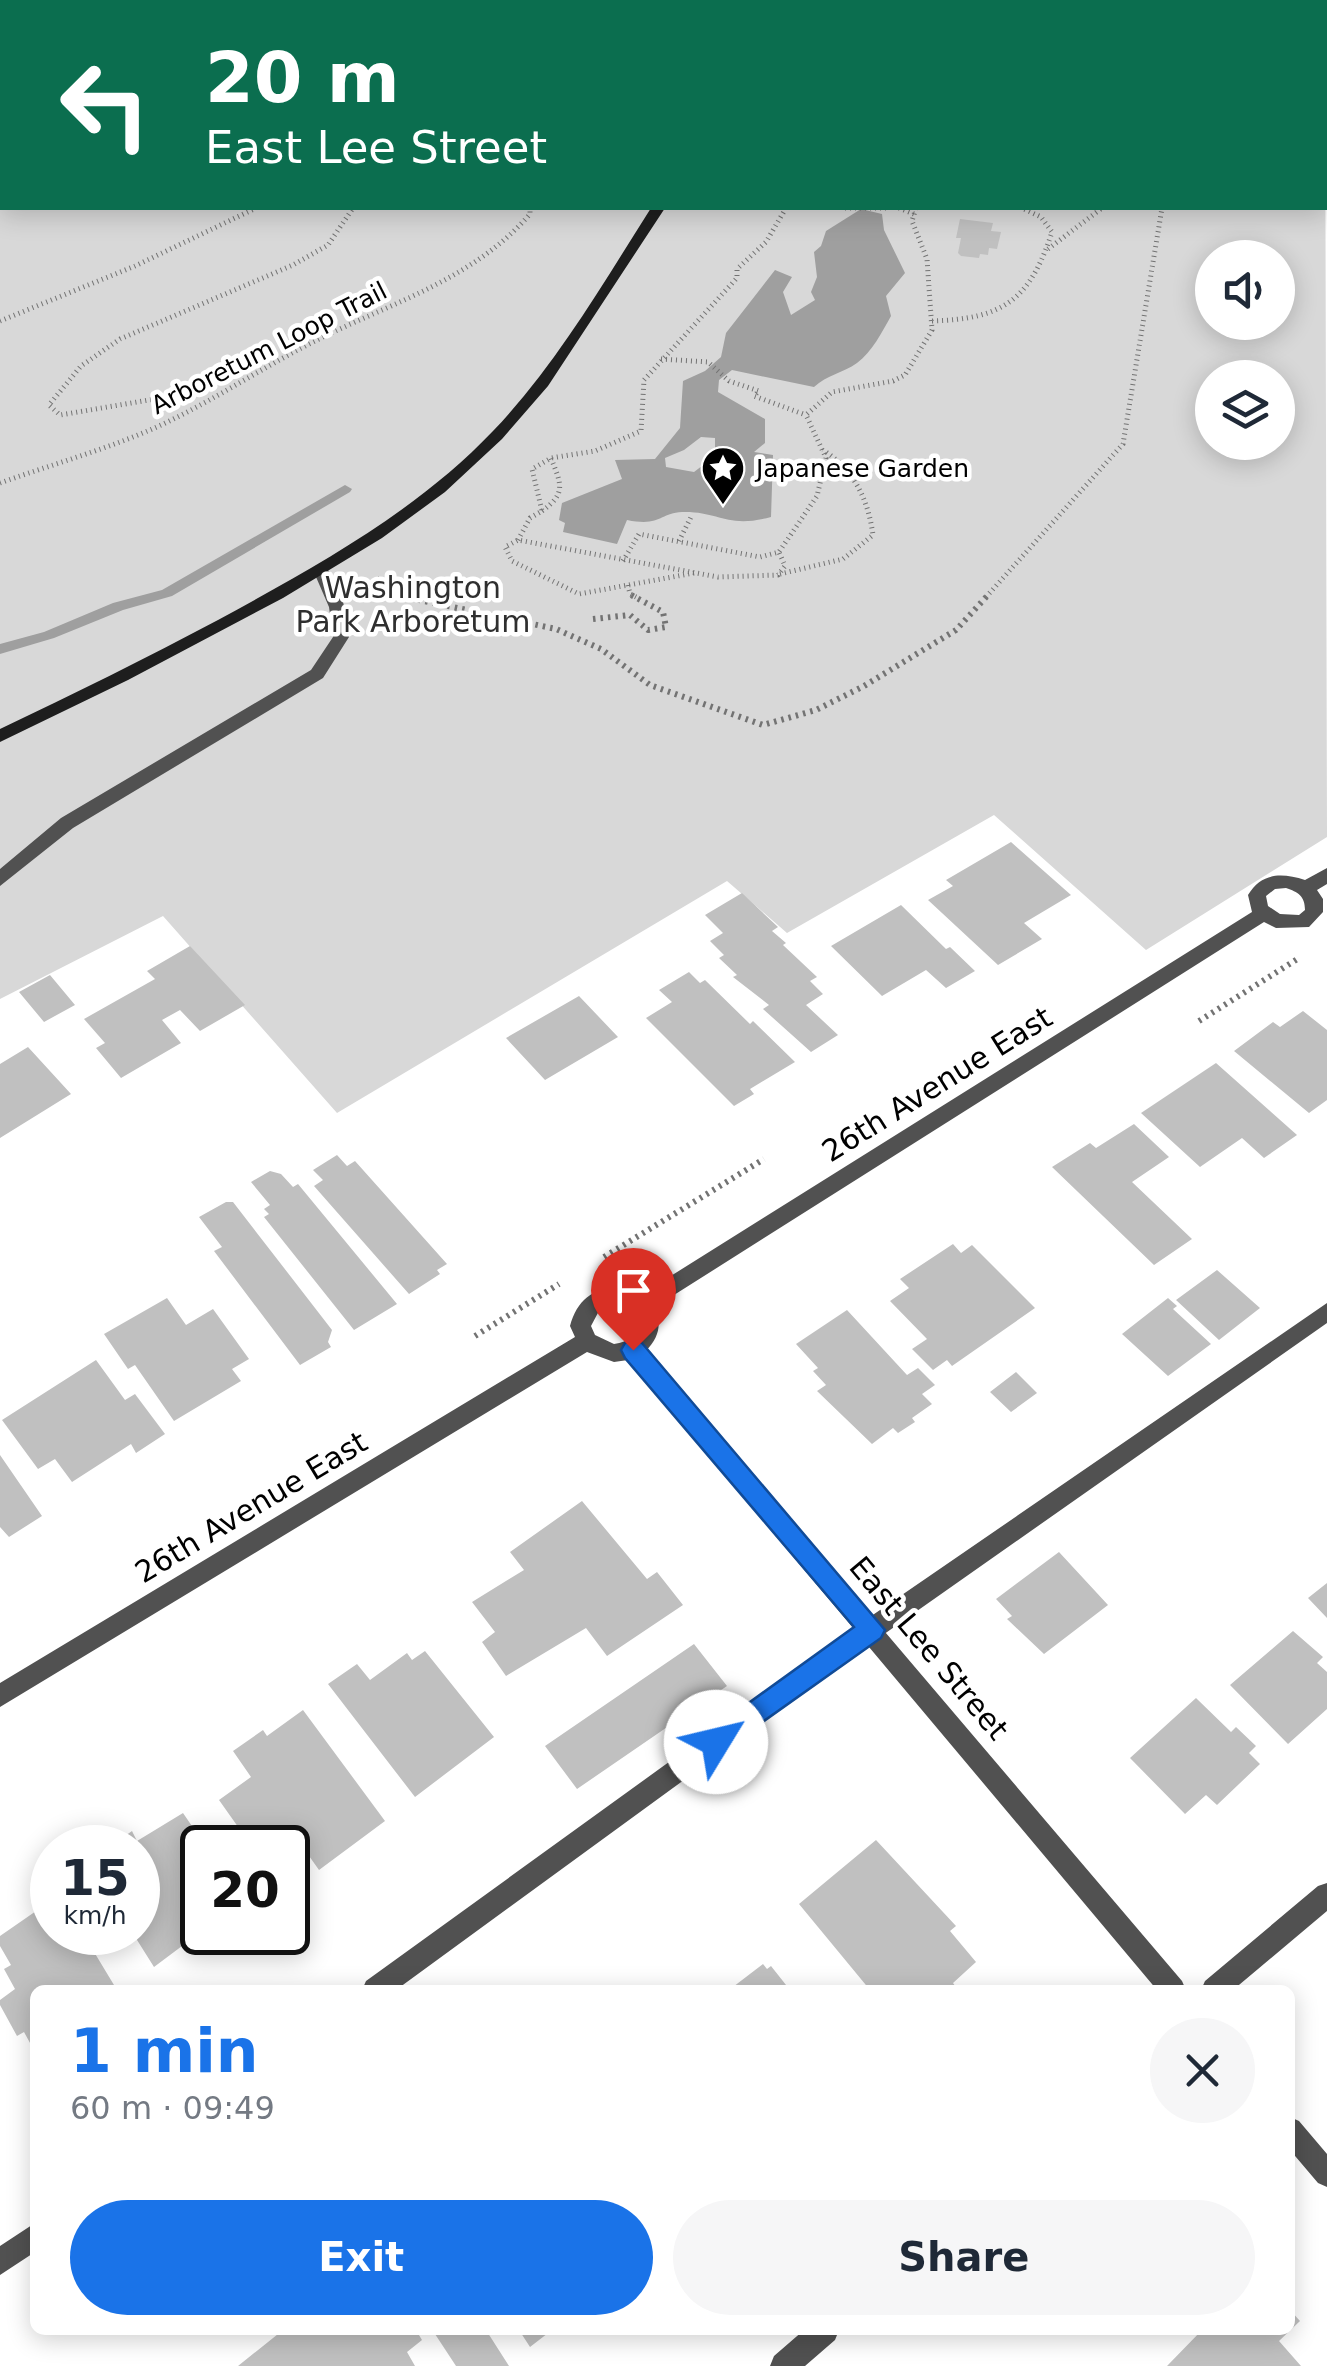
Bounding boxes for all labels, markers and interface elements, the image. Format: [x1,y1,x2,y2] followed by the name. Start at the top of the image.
[205,37,400,119] text: 20 m
[40,40,170,170] icon: left
[205,121,547,174] text: East Lee Street
[1195,240,1295,460] map controls
[1195,240,1295,340] button: sound
[146,276,392,420] street label: Arboretum Loop Trail
[1195,360,1295,460] button: layers
[700,445,746,506] place icon: Japanese Garden
[754,454,969,483] place label: Japanese Garden
[296,570,530,639] park label: Washington Park Arboretum
[816,999,1059,1169] street label: 26th Avenue East
[591,1248,676,1351] pin
[606,1263,661,1318] icon: arrive
[129,1424,373,1590] street label: 26th Avenue East
[842,1549,1016,1747] street label: East Lee Street
[664,1690,768,1794] position arrow
[180,1825,310,1955] speed limit sign: 20
[60,1849,130,1907] text: 15
[63,1901,127,1930] text: km/h
[70,2016,258,2086] text: 1 min
[1150,2018,1255,2123] button: close
[70,2089,275,2127] text: 60 m · 09:49
[70,2200,653,2315] button: Exit
[673,2200,1255,2315] button: Share

